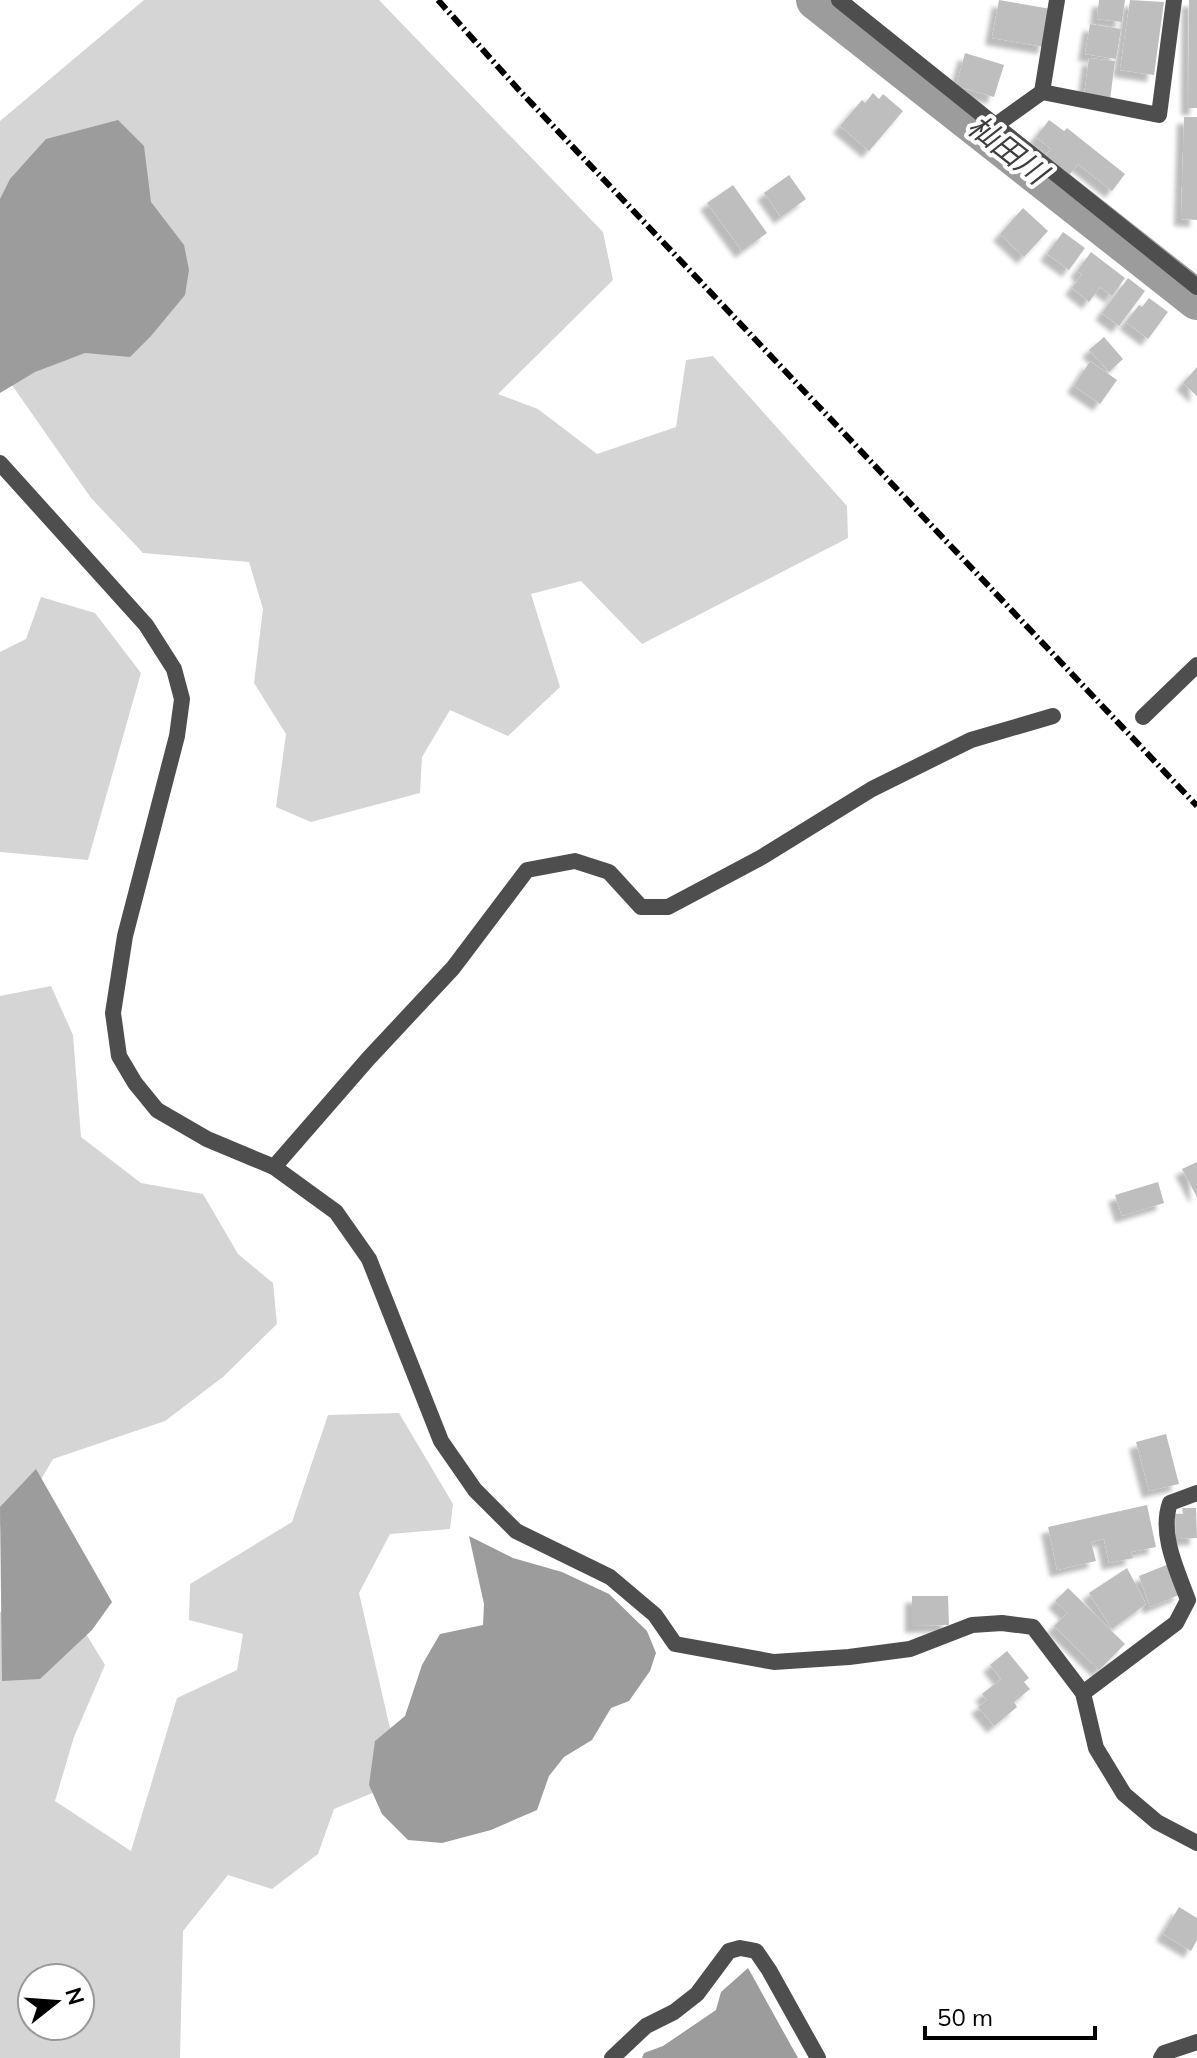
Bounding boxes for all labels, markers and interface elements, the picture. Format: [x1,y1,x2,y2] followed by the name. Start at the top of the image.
[960,107,1057,194] water label: 杣田川
[16,1962,96,2042] north arrow
[59,1984,91,2008] text: N
[925,1990,1095,2040] scale bar
[937,2002,993,2032] text: 50 m

